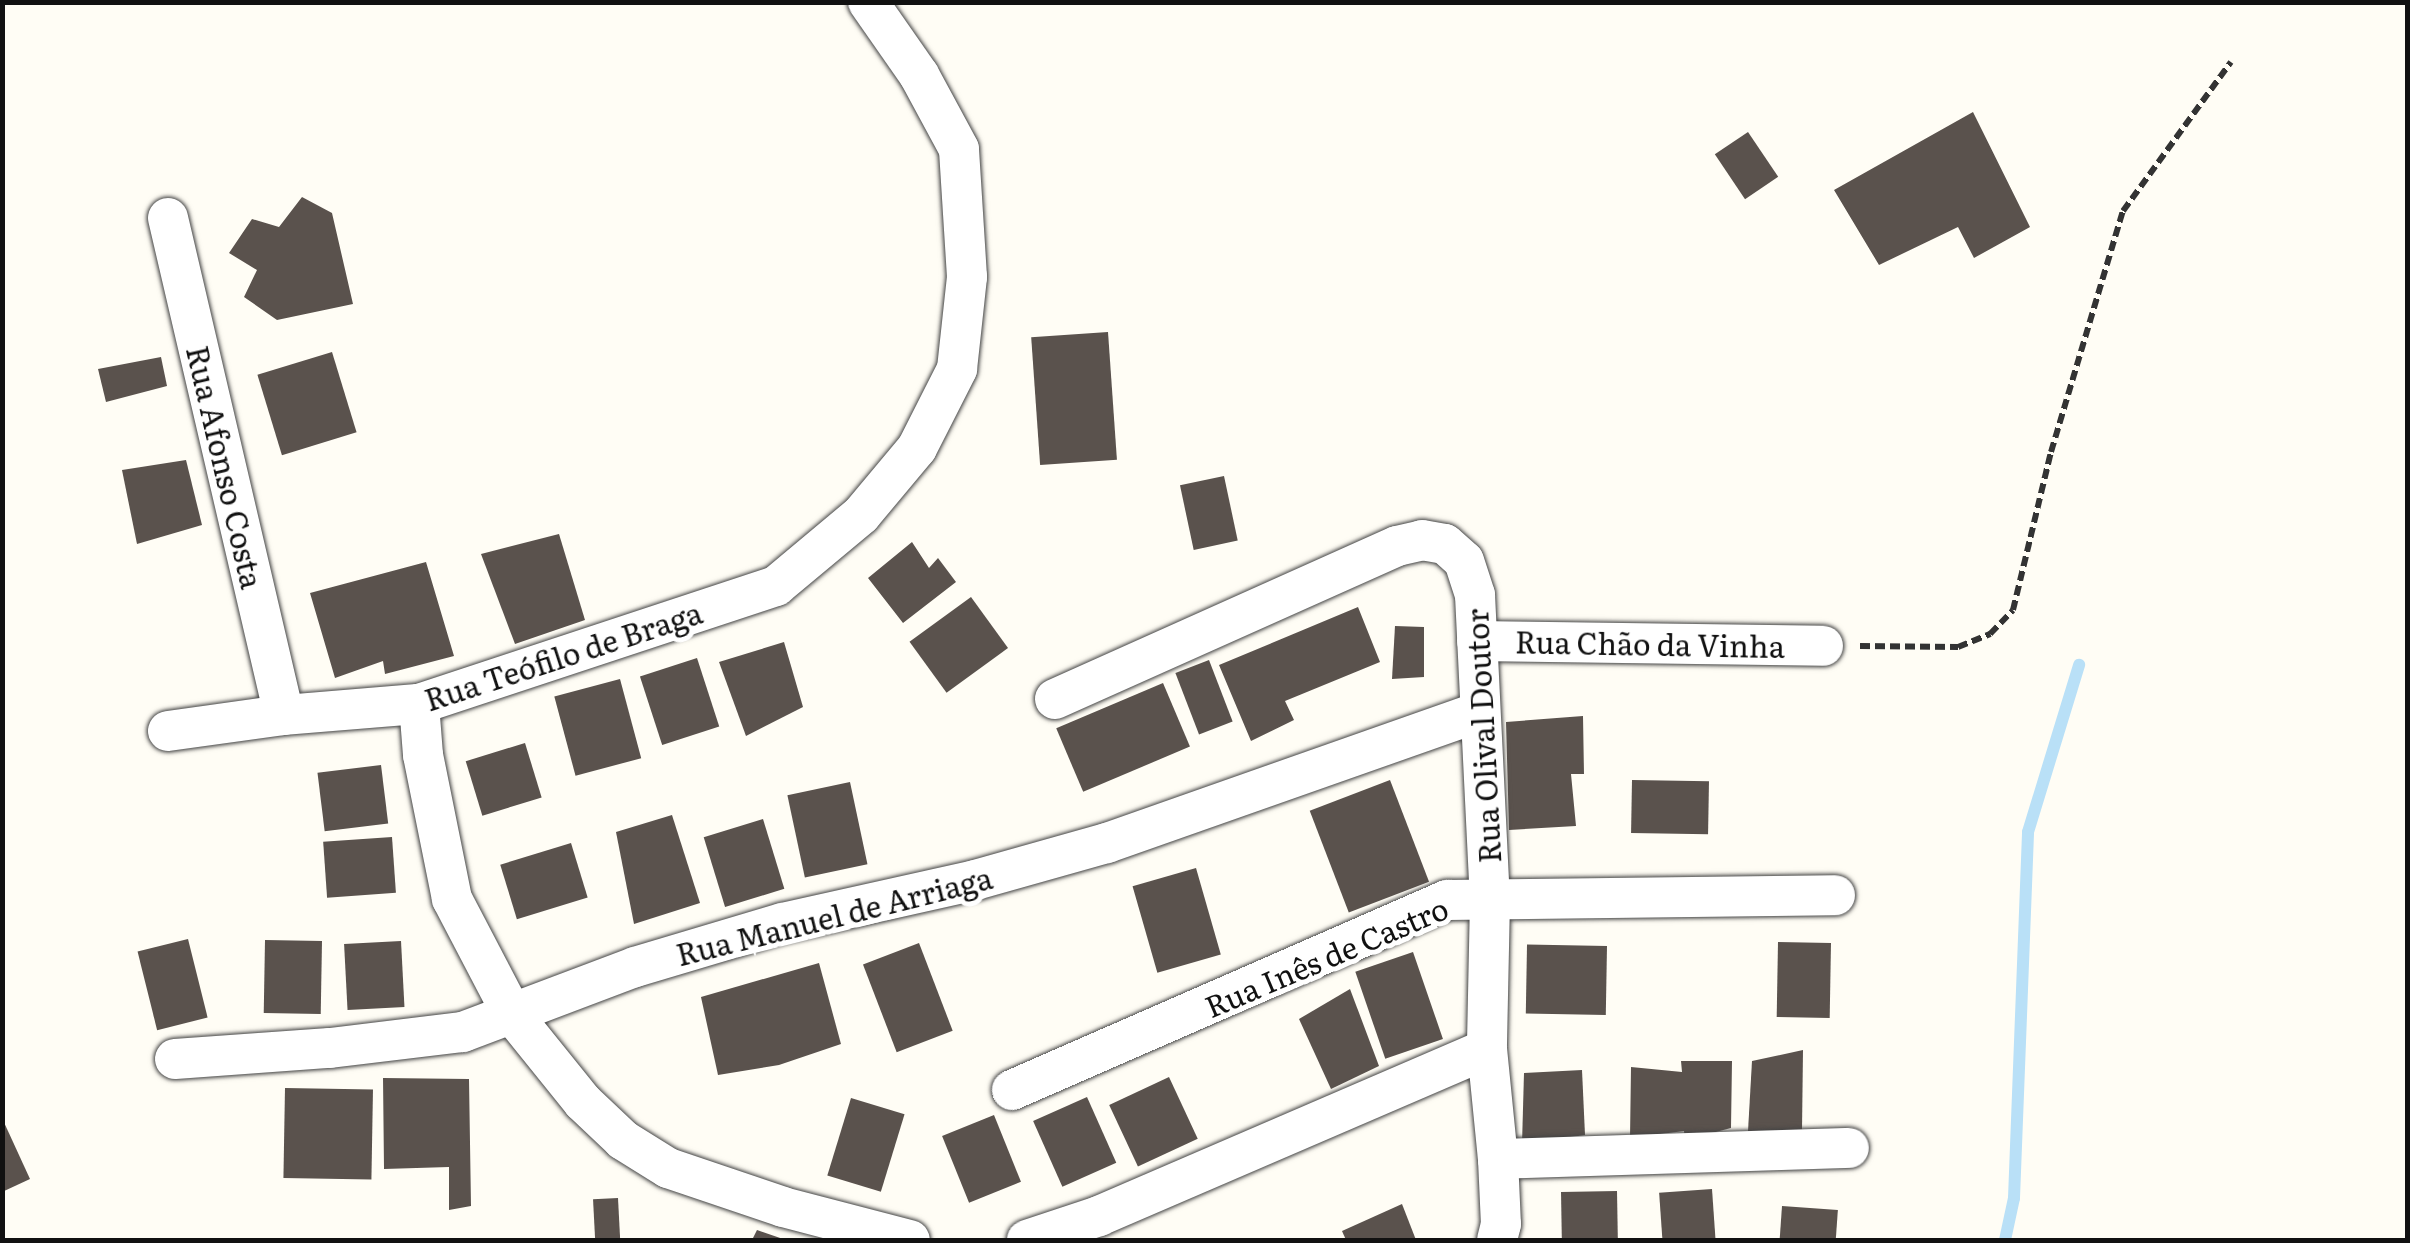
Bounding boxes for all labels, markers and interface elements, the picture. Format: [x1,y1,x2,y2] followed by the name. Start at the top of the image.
[181,342,271,592] street label: Rua Afonso Costa
[420,593,706,717] street label: Rua Teófilo de Braga
[1457,608,1507,864] street label: Rua Olival Doutor
[1515,623,1785,663] street label: Rua Chão da Vinha
[672,858,996,972] street label: Rua Manuel de Arriaga
[1199,889,1453,1023] street label: Rua Inês de Castro

